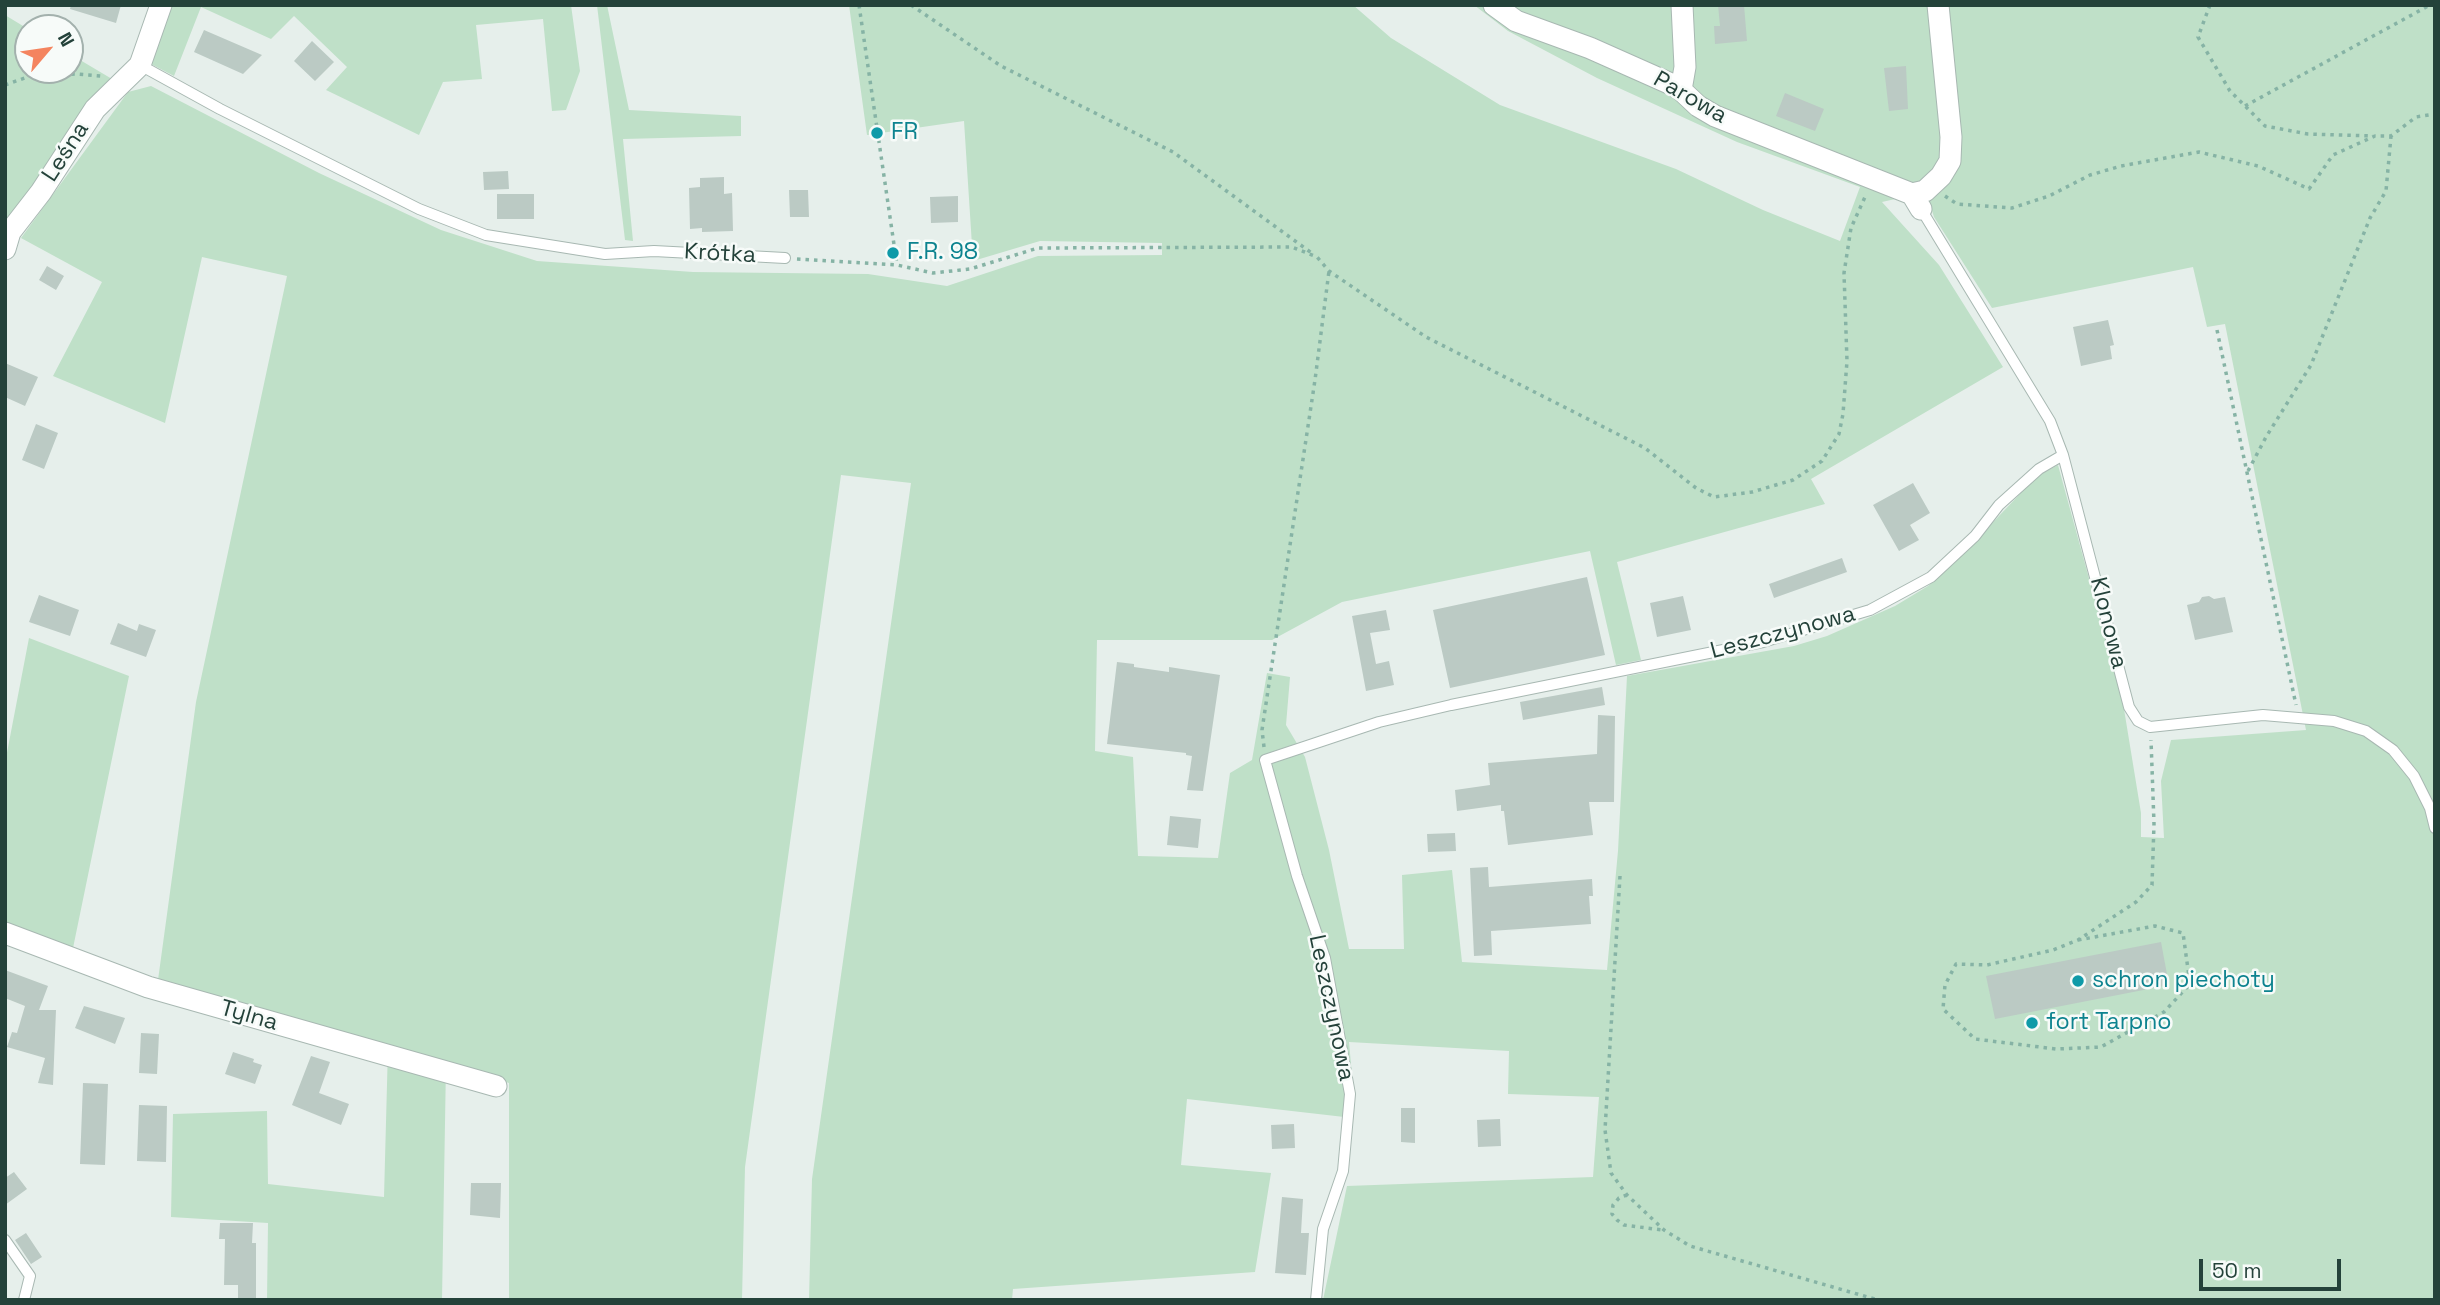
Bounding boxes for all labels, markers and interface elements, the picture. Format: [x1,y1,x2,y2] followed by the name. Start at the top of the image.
[14,14,84,84] north arrow
[52,28,80,51] text: N
[1648,66,1732,130] street label: Parowa
[37,117,95,187] street label: Leśna
[891,119,918,147] place label: FR
[869,125,885,141] marker: FR
[683,238,757,270] street label: Krótka
[907,239,978,267] place label: F.R. 98
[885,245,901,261] marker: F.R. 98
[2083,574,2133,672] street label: Klonowa
[1708,600,1858,666] street label: Leszczynowa
[1302,932,1360,1084] street label: Leszczynowa
[2092,967,2275,995] place label: schron piechoty
[2070,973,2086,989] marker: schron piechoty
[217,995,281,1037] street label: Tylna
[2046,1009,2172,1037] place label: fort Tarpno
[2024,1015,2040,1031] marker: fort Tarpno
[2202,1246,2344,1290] scale bar
[2212,1257,2262,1284] text: 50 m

